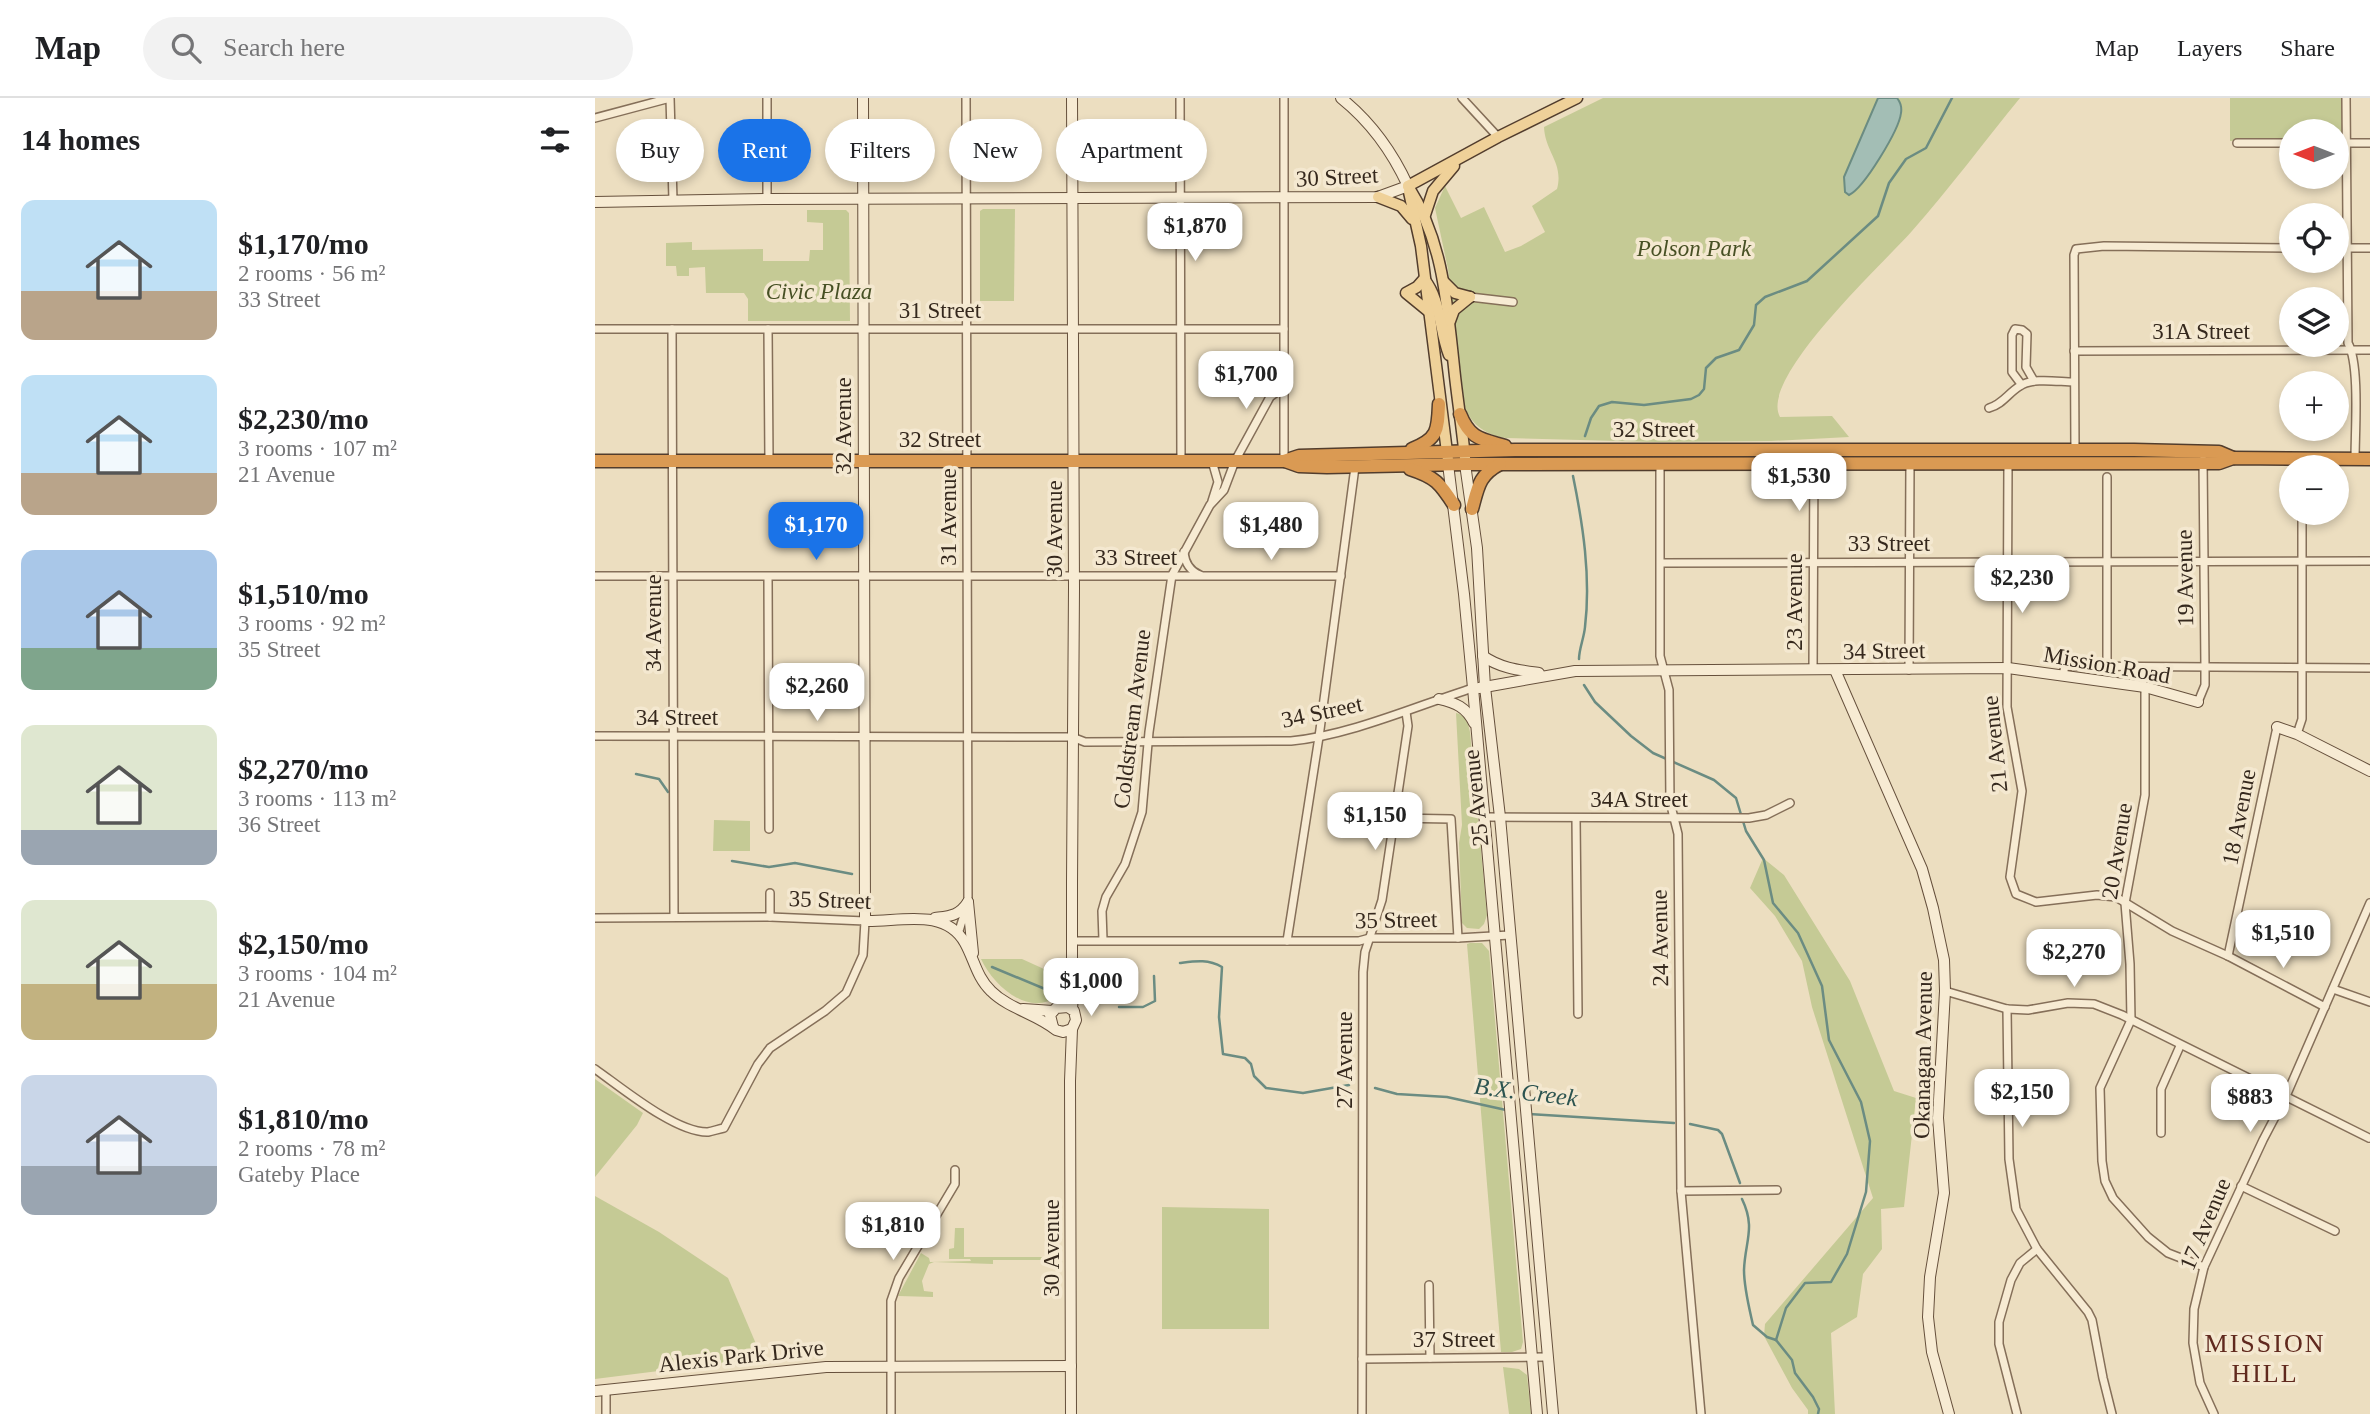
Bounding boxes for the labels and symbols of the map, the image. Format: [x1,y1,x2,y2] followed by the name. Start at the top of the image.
[2279,119,2349,189] north arrow
[1295,162,1379,192] street label: 30 Street
[1138,204,1252,263] pin: $1,870
[1636,236,1752,261] park label: Polson Park
[766,279,872,304] park label: Civic Plaza
[899,298,982,323] street label: 31 Street
[2152,319,2250,344] street label: 31A Street
[1189,352,1303,411] pin: $1,700
[831,377,856,475] street label: 32 Avenue
[1613,417,1696,442] street label: 32 Street
[899,427,982,452] street label: 32 Street
[1742,454,1856,513] pin: $1,530
[936,468,961,566] street label: 31 Avenue
[1042,480,1067,578] street label: 30 Avenue
[759,503,873,562] pin: $1,170
[1214,503,1328,562] pin: $1,480
[2172,529,2198,627] street label: 19 Avenue
[1848,531,1931,556] street label: 33 Street
[1095,545,1178,570] street label: 33 Street
[1782,553,1807,651] street label: 23 Avenue
[1965,556,2079,615] pin: $2,230
[641,574,666,672] street label: 34 Avenue
[1109,628,1155,810] street label: Coldstream Avenue
[1843,638,1926,664] street label: 34 Street
[2042,642,2173,689] street label: Mission Road
[760,664,874,723] pin: $2,260
[1279,691,1365,733] street label: 34 Street
[1977,694,2013,794] street label: 21 Avenue
[636,705,719,730] street label: 34 Street
[1458,748,1494,848] street label: 25 Avenue
[2217,767,2261,867] street label: 18 Avenue
[1590,787,1688,812] street label: 34A Street
[1318,792,1432,852] pin: $1,150
[2097,801,2137,901] street label: 20 Avenue
[788,886,872,914] street label: 35 Street
[1647,889,1673,987] street label: 24 Avenue
[1355,907,1438,933] street label: 35 Street
[2226,910,2340,970] pin: $1,510
[2017,930,2131,989] pin: $2,270
[1034,958,1148,1018] pin: $1,000
[1909,971,1937,1139] street label: Okanagan Avenue
[1332,1011,1357,1109] street label: 27 Avenue
[1965,1070,2079,1129] pin: $2,150
[1473,1073,1579,1111] water label: B.X. Creek
[2209,1074,2291,1134] pin: $883
[2174,1174,2236,1274] street label: 17 Avenue
[1039,1199,1064,1297] street label: 30 Avenue
[836,1202,950,1262] pin: $1,810
[1413,1327,1496,1352] street label: 37 Street
[2205,1329,2325,1388] district label: MISSION HILL
[657,1335,825,1377] street label: Alexis Park Drive

